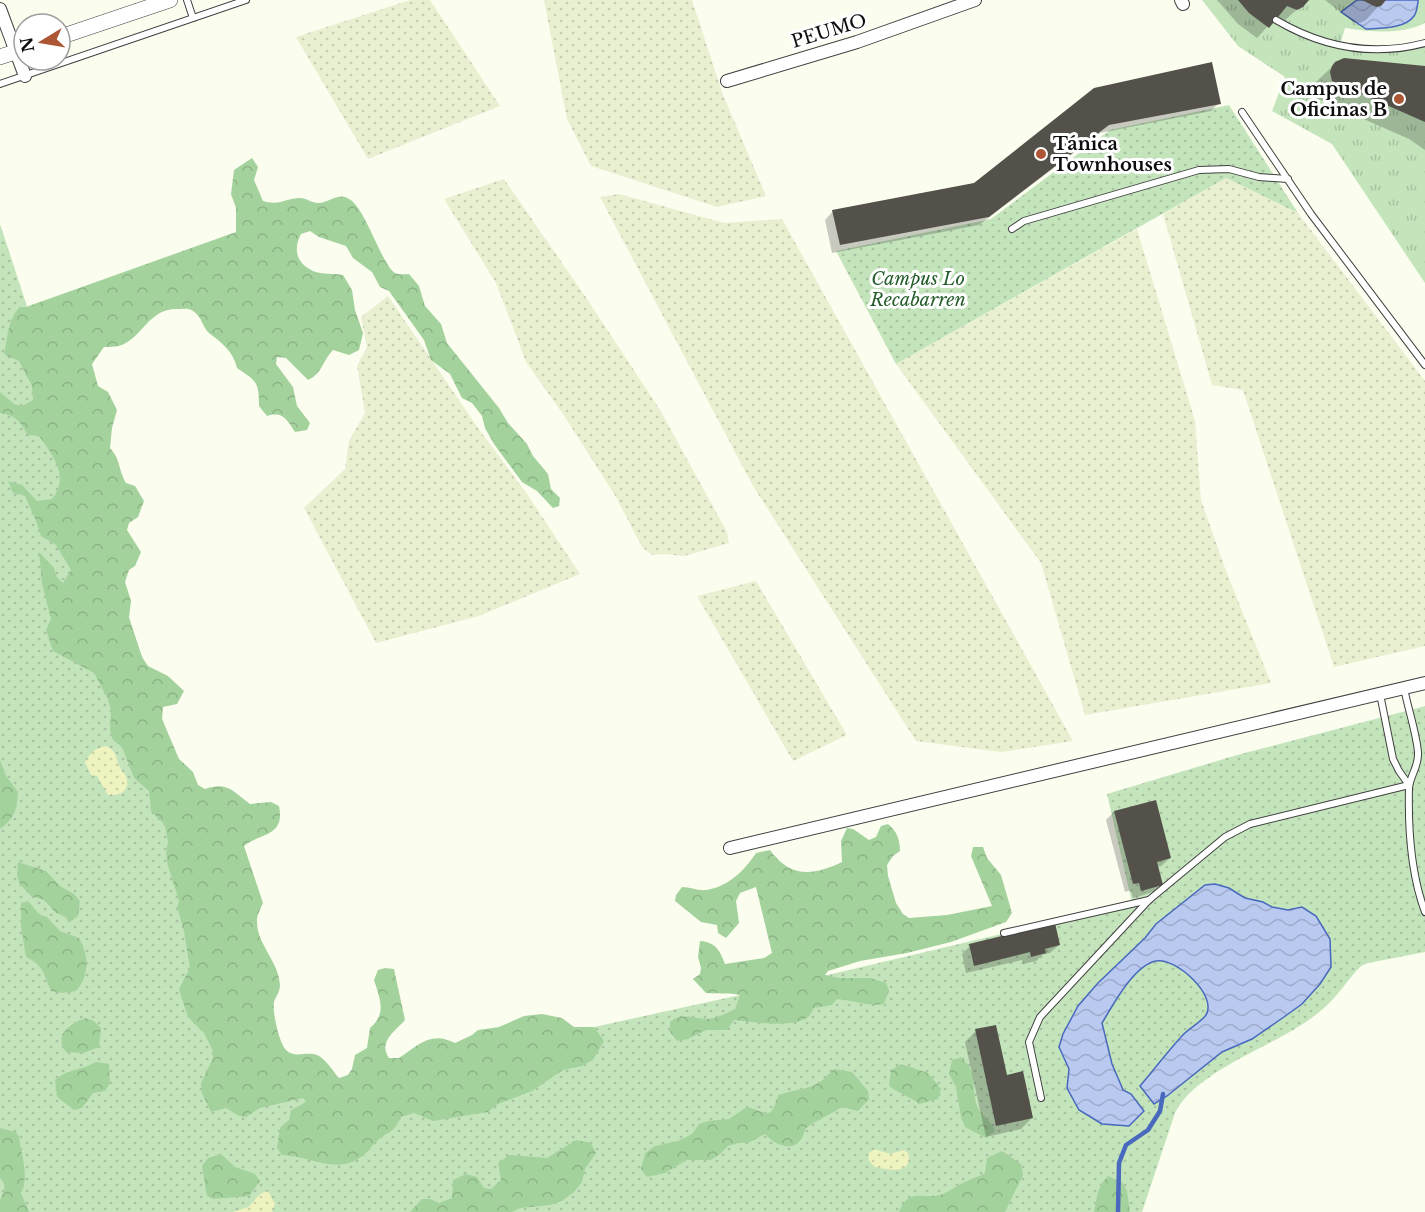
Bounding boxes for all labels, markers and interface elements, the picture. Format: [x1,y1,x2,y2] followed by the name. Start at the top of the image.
[789,9,869,53] street label: PEUMO
[12,12,72,72] north arrow
[16,36,39,54] text: N
[1280,78,1387,121] place label: Campus de Oficinas B
[1392,92,1406,106] marker: Campus de Oficinas B
[1053,133,1172,176] place label: Tánica Townhouses
[1034,147,1048,161] marker: Tánica Townhouses
[869,268,966,311] park label: Campus Lo Recabarren

